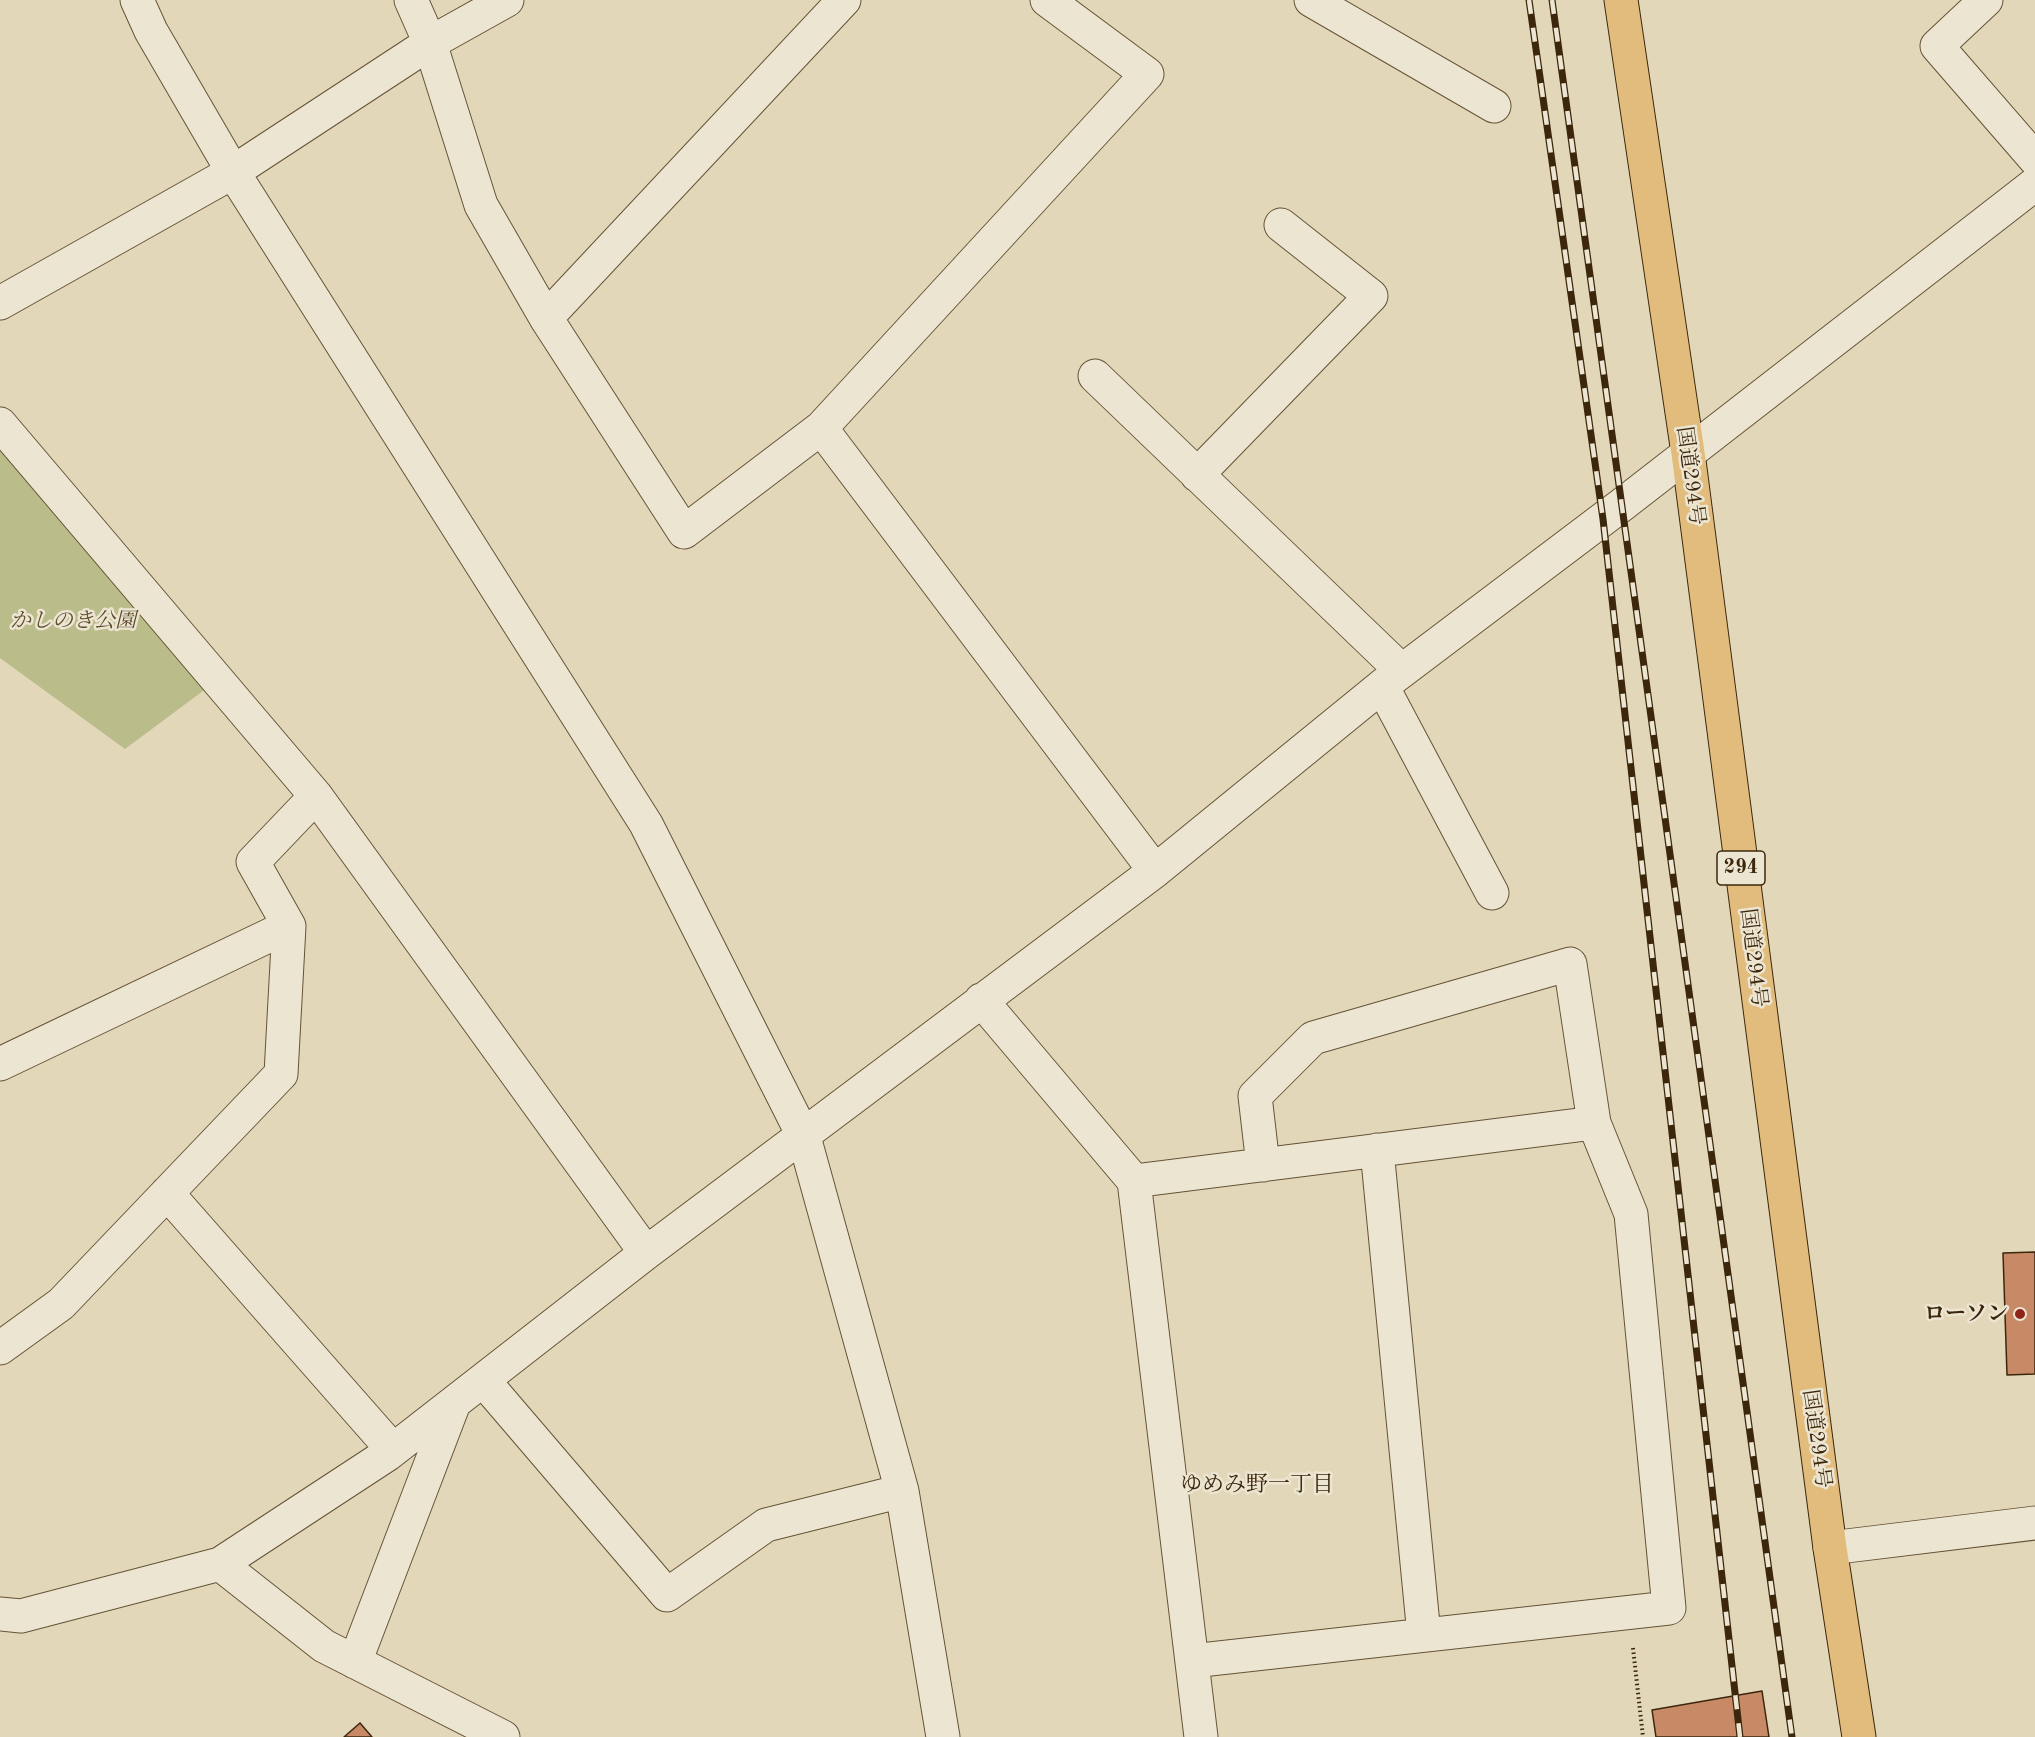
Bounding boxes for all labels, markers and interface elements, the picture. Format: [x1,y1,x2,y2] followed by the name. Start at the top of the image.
[1671,425,1709,527] street label: 国道294号
[10,608,136,634] park label: かしのき公園
[1717,851,1765,885] road number: 294
[1734,907,1772,1009] street label: 国道294号
[1924,1301,2008,1327] place label: ローソン
[2013,1307,2027,1321] marker: ローソン
[1797,1388,1835,1490] street label: 国道294号
[1180,1472,1334,1498] district label: ゆめみ野一丁目

